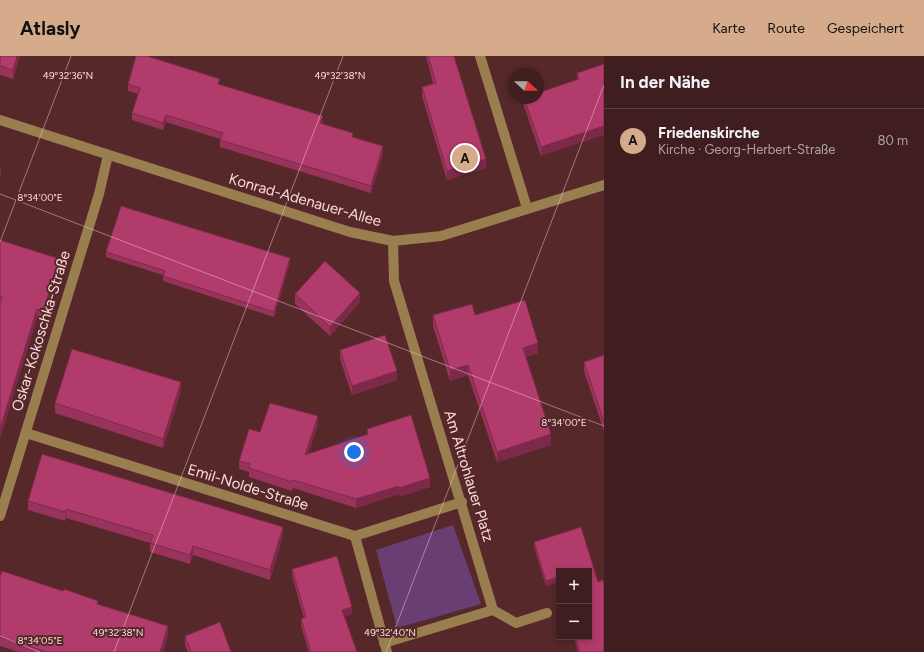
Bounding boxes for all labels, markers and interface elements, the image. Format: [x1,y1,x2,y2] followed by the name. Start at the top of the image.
[20,17,80,40] text: Atlasly
[712,20,745,37] text: Karte
[767,20,805,37] text: Route
[827,20,904,37] text: Gespeichert
[508,68,544,104] north arrow
[43,69,93,82] text: 49°32'36"N
[314,69,366,82] text: 49°32'38"N
[620,72,710,92] text: In der Nähe
[658,124,760,142] text: Friedenskirche
[628,133,638,148] text: A
[877,133,908,148] text: 80 m
[658,142,835,157] text: Kirche · Georg-Herbert-Straße
[452,143,478,173] pin: A
[227,170,383,230] street label: Konrad-Adenauer-Allee
[17,191,63,204] text: 8°34'00"E
[8,249,74,413] street label: Oskar-Kokoschka-Straße
[440,408,498,544] street label: Am Altrohlauer Platz
[541,416,587,429] text: 8°34'00"E
[344,442,364,462] your location
[185,460,311,514] street label: Emil-Nolde-Straße
[556,568,592,640] map controls
[556,568,592,604] button: +
[556,604,592,640] button: −
[92,626,144,639] text: 49°32'38"N
[364,626,416,639] text: 49°32'40"N
[18,634,62,647] text: 8°34'05"E

